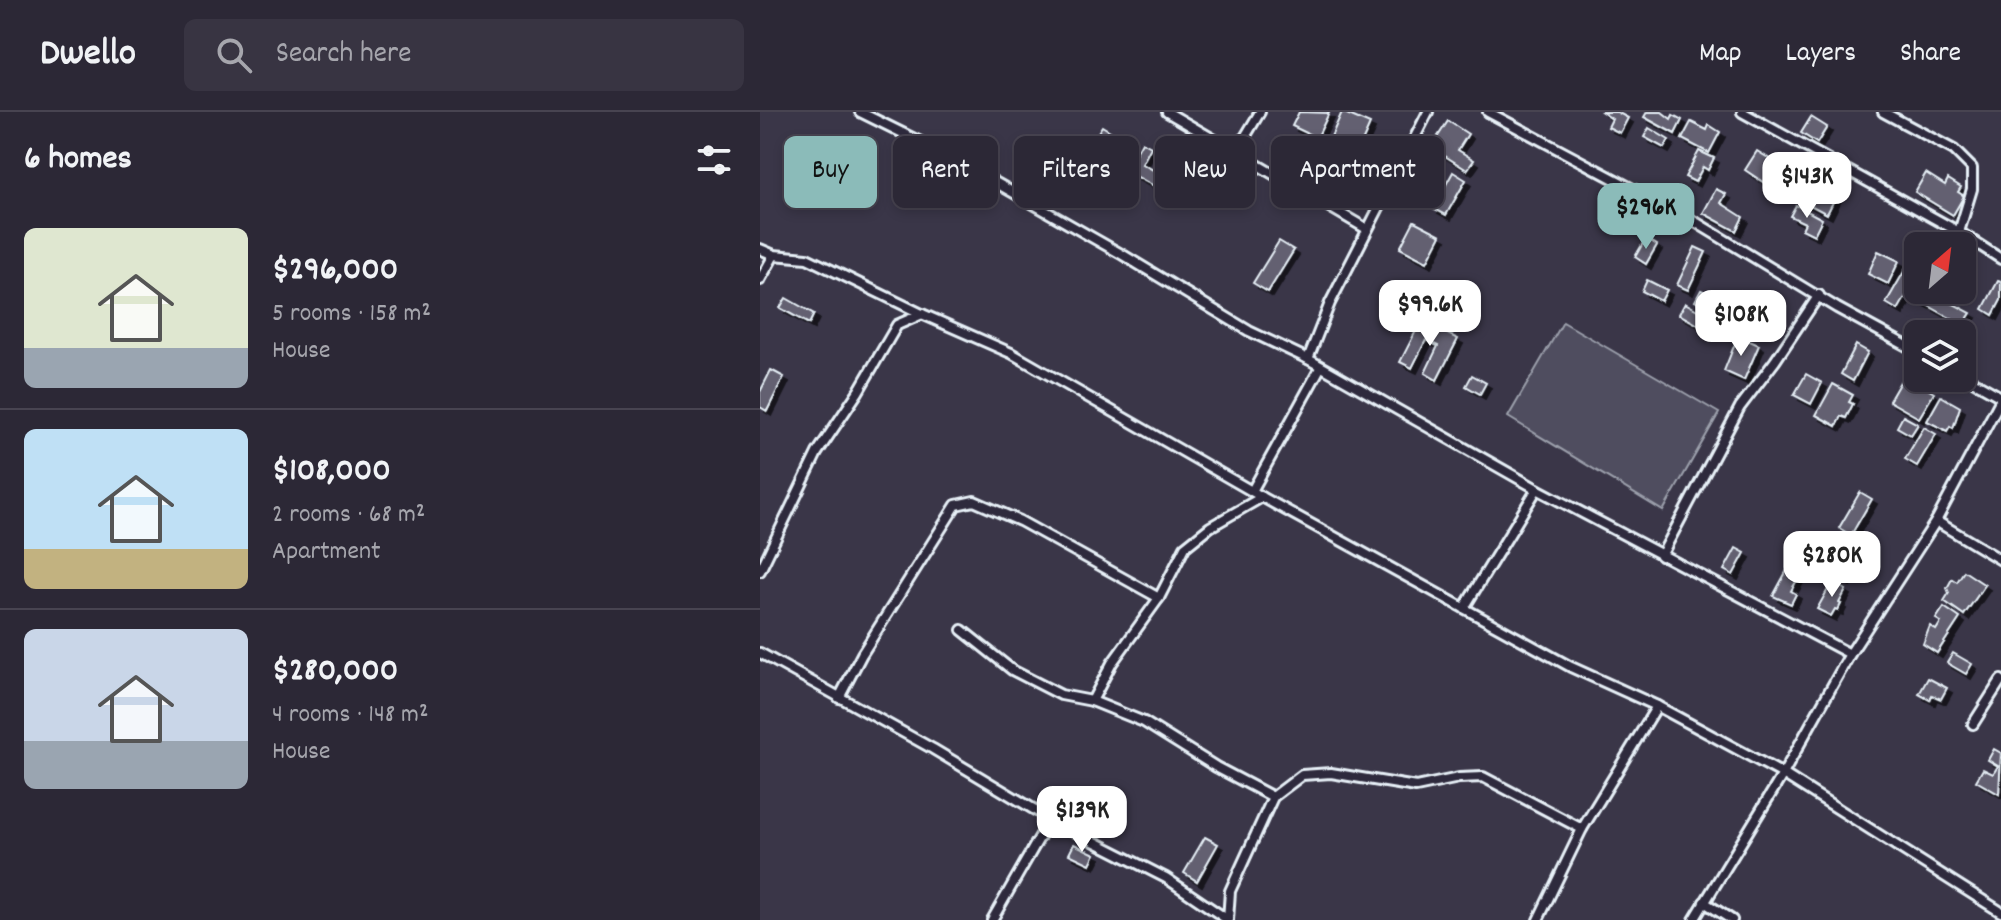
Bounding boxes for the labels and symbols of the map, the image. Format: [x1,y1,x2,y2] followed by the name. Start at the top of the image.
[1751,152,1863,220] pin: $143K
[1590,183,1702,251] pin: $296K
[1904,232,1976,304] north arrow
[1365,280,1495,348] pin: $99.6K
[1685,290,1797,358] pin: $108K
[1776,531,1888,599] pin: $280K
[1026,786,1138,854] pin: $139K

